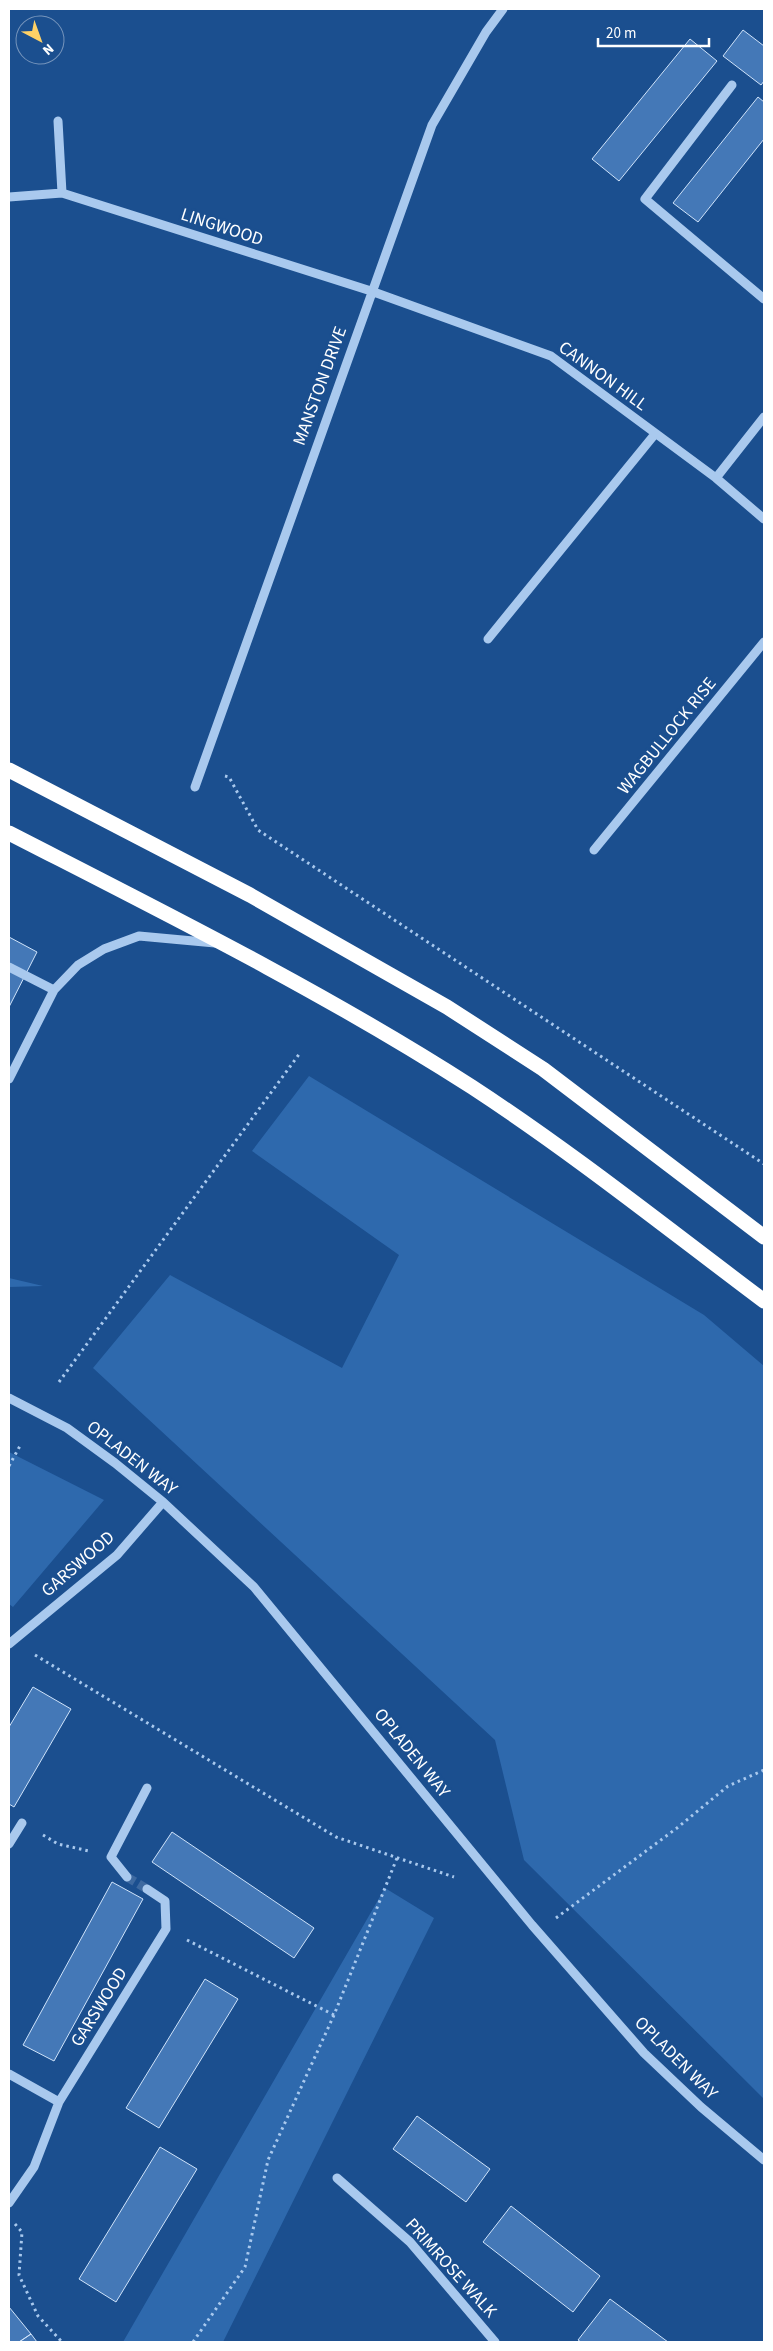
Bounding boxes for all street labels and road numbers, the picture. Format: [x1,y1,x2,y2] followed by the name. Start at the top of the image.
[178,202,266,252] street label: LINGWOOD
[287,323,353,449] street label: MANSTON DRIVE
[553,335,653,417] street label: CANNON HILL
[612,672,722,800] street label: WAGBULLOCK RISE
[81,1415,183,1502] street label: OPLADEN WAY
[36,1525,120,1603] street label: GARSWOOD
[368,1703,456,1803] street label: OPLADEN WAY
[65,1962,133,2052] street label: GARSWOOD
[629,2011,724,2106] street label: OPLADEN WAY
[399,2213,503,2324] street label: PRIMROSE WALK

